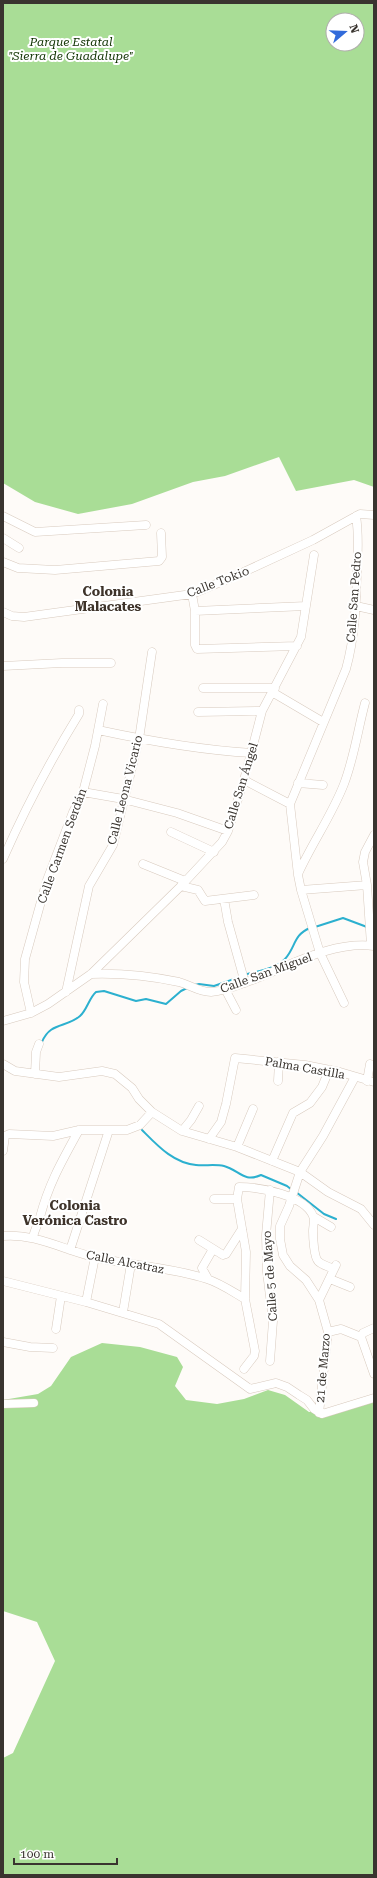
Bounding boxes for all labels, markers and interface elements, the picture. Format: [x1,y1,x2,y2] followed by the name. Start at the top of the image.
[325,12,365,52] north arrow
[346,23,362,36] text: N
[8,35,134,63] park label: Parque Estatal "Sierra de Guadalupe"
[344,551,364,643] street label: Calle San Pedro
[185,564,251,600] street label: Calle Tokio
[75,584,142,614] district label: Colonia Malacates
[105,734,145,846] street label: Calle Leona Vicario
[221,741,261,831] street label: Calle San Ángel
[35,786,89,905] street label: Calle Carmen Serdán
[218,950,314,996] street label: Calle San Miguel
[264,1054,347,1082] street label: Palma Castilla
[23,1198,127,1228] district label: Colonia Verónica Castro
[260,1230,280,1322] street label: Calle 5 de Mayo
[85,1248,165,1276] street label: Calle Alcatraz
[313,1333,333,1403] street label: 21 de Marzo
[14,1840,117,1866] scale bar
[20,1847,54,1861] text: 100 m

